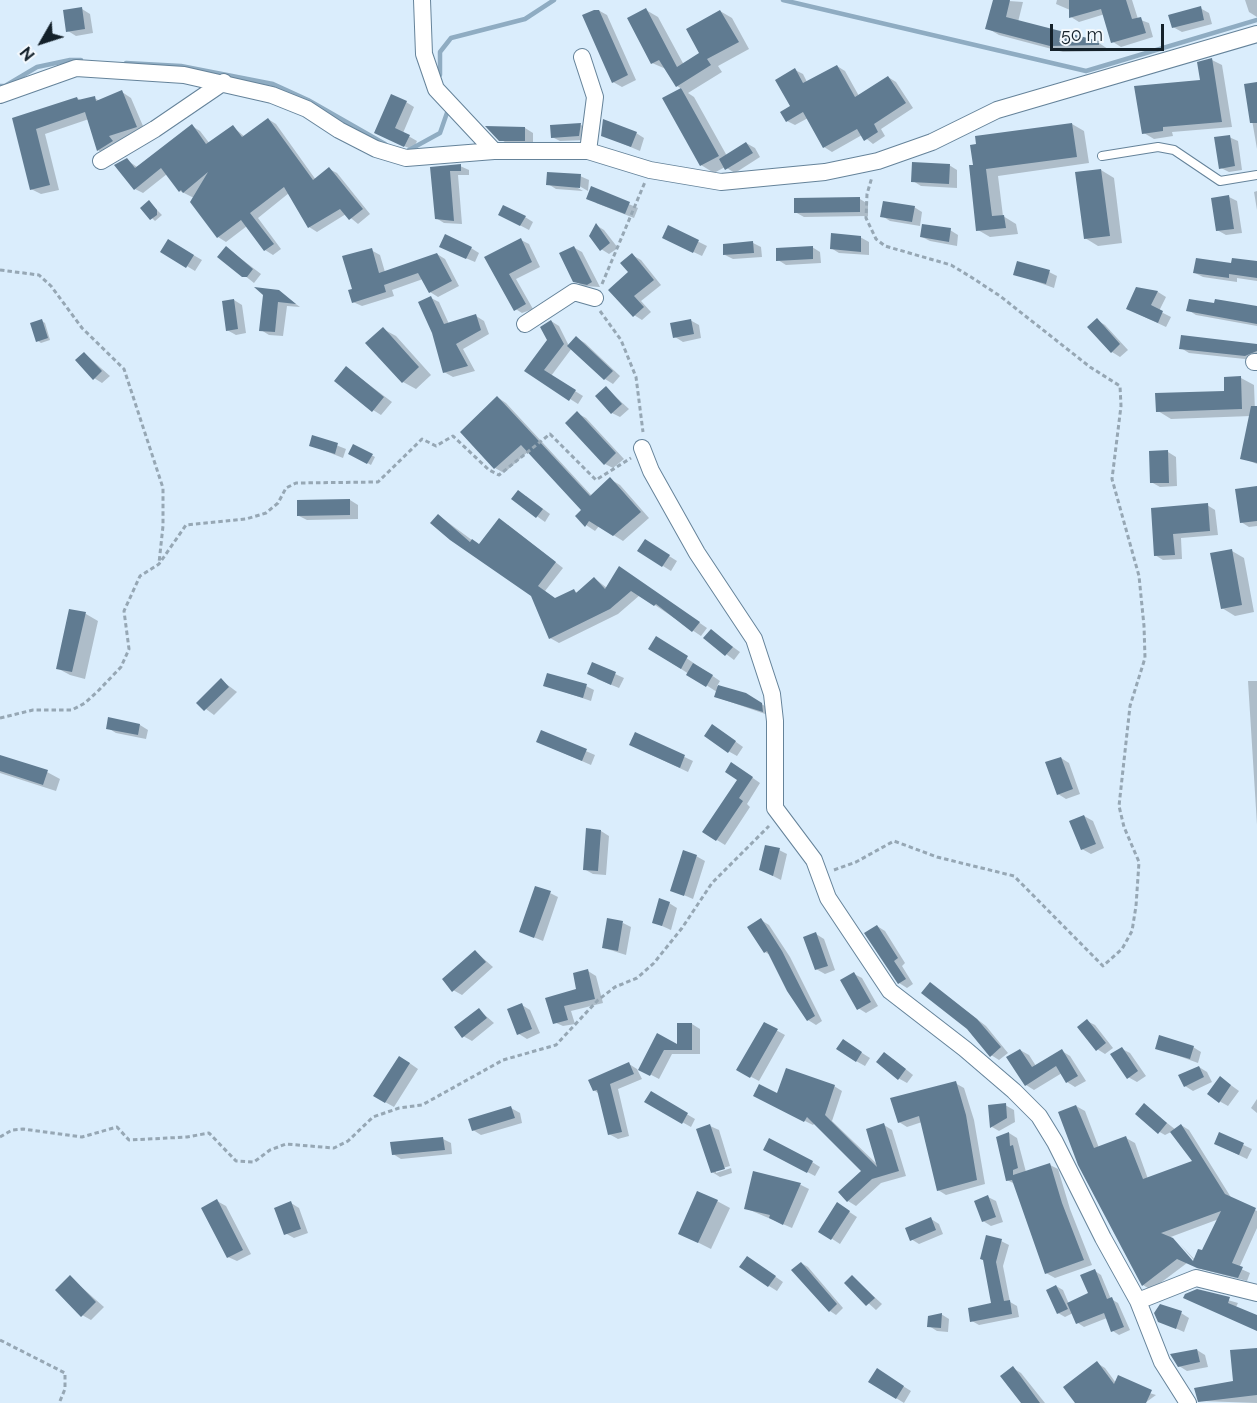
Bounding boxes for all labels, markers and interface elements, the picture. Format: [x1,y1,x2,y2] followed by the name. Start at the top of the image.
[12,12,72,72] north arrow
[1053,12,1167,50] scale bar
[1061,24,1103,45] text: 50 m
[16,43,39,64] text: N

